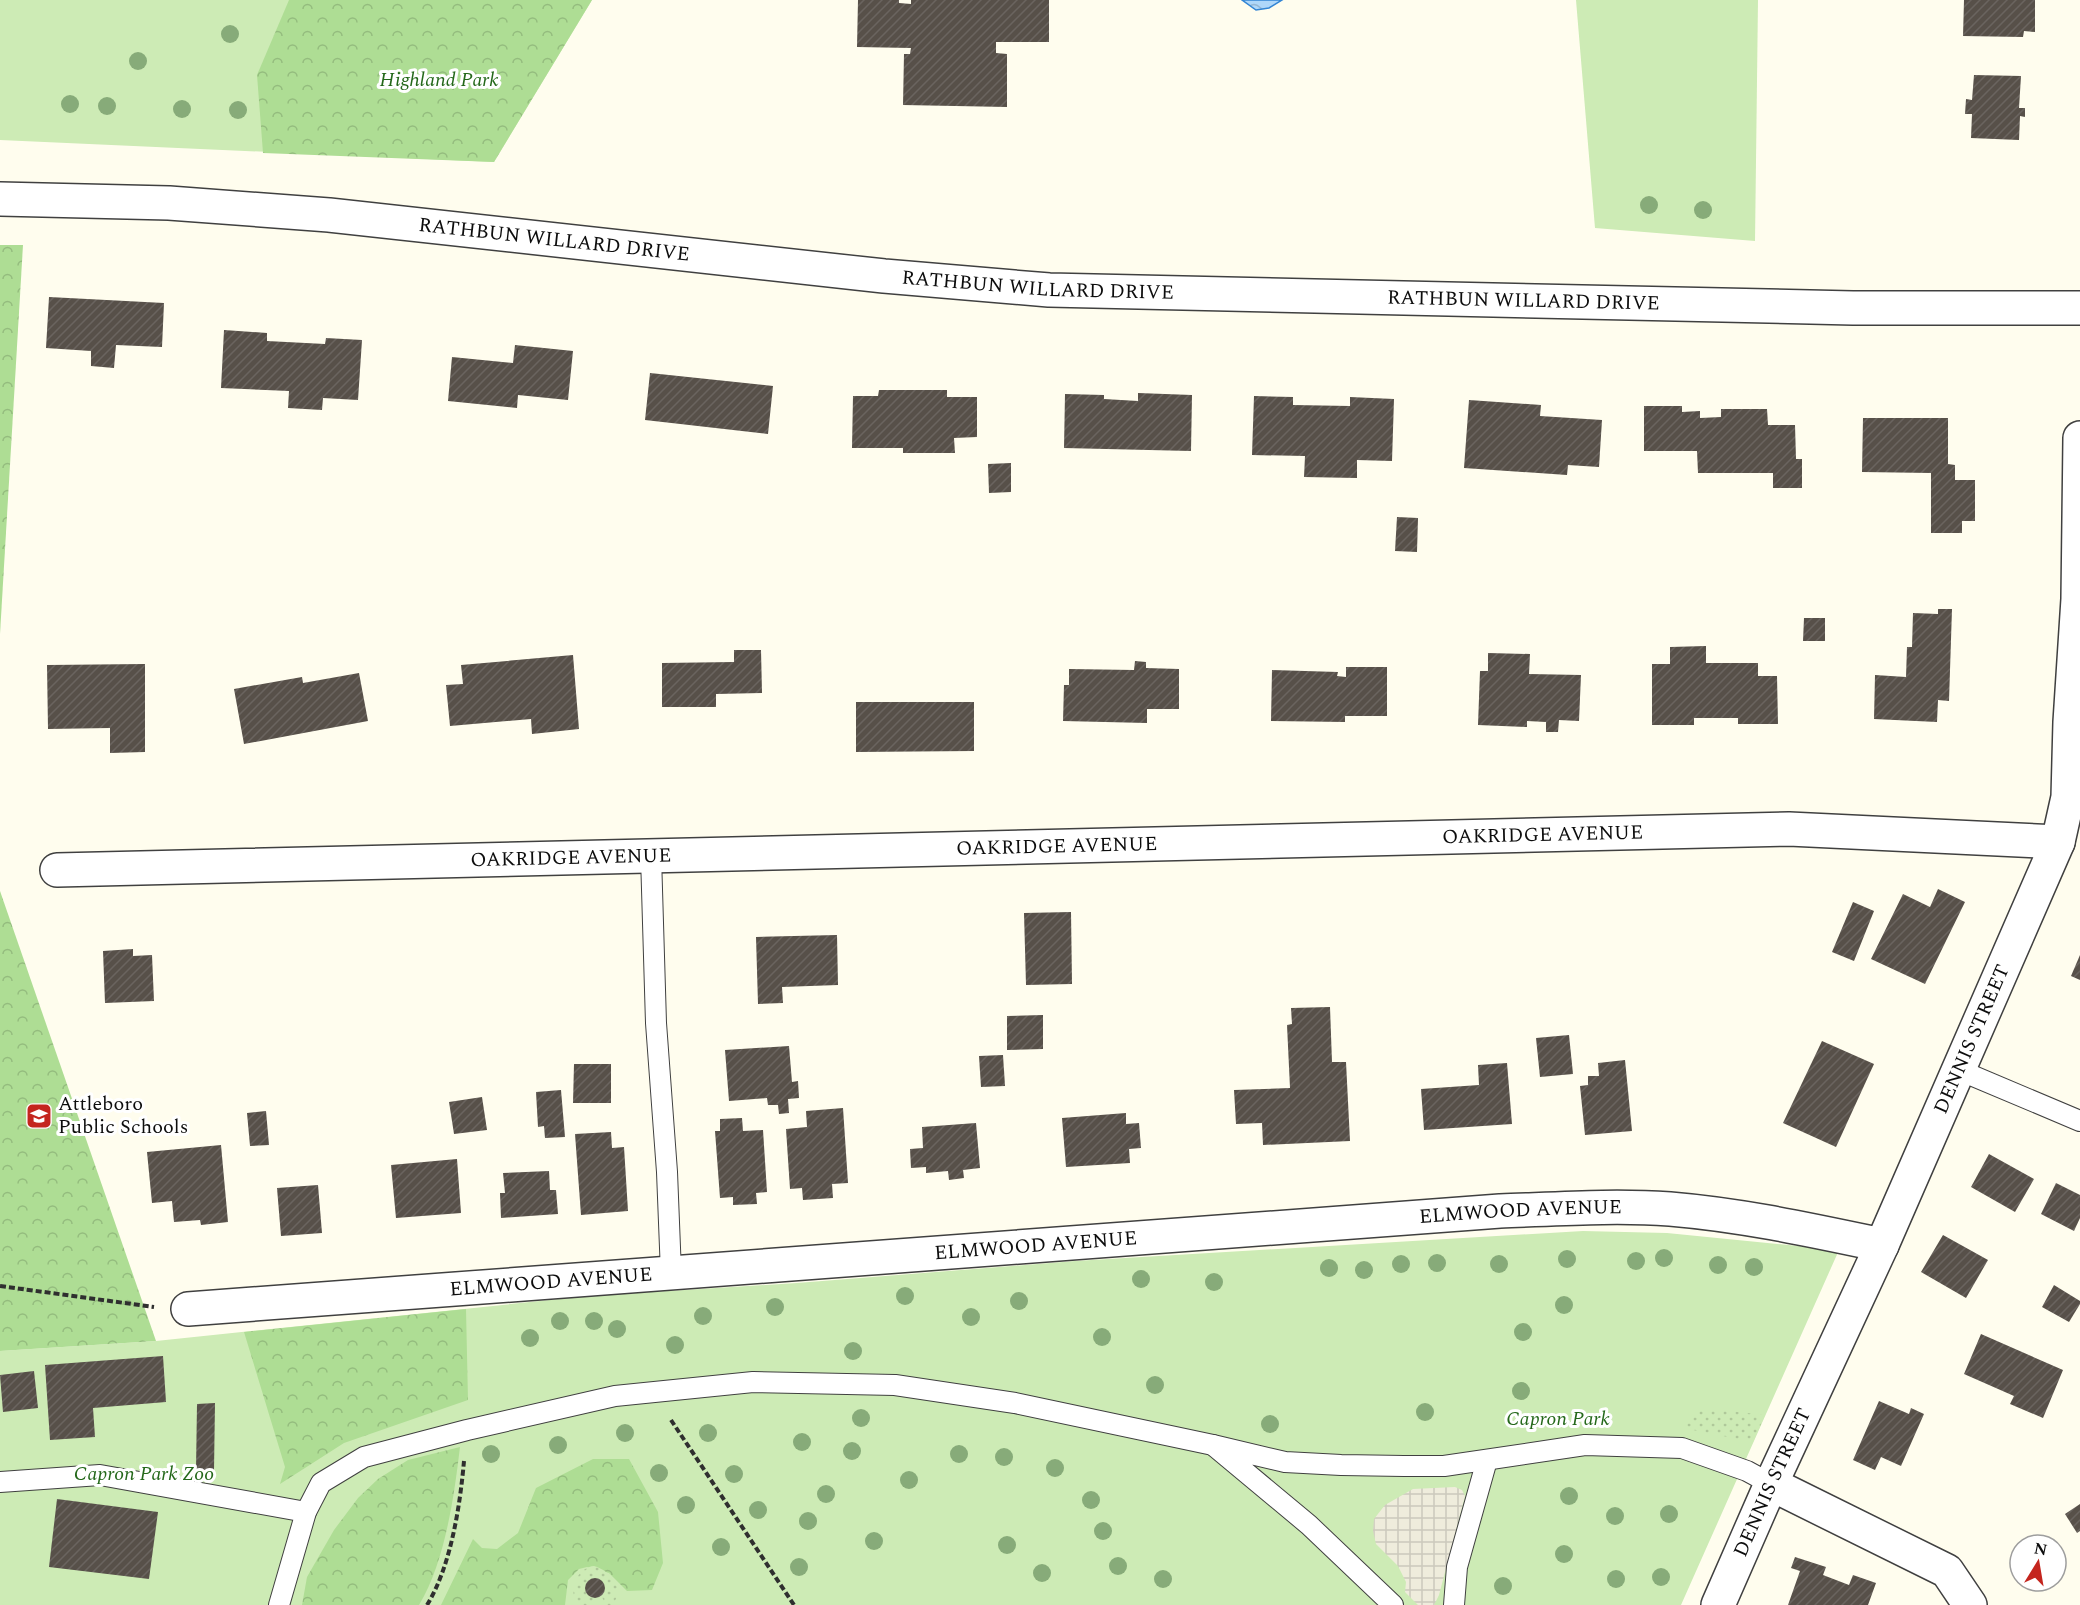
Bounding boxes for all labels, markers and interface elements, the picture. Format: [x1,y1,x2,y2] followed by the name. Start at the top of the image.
[379,65,499,95] park label: Highland Park
[417,210,691,270] street label: RATHBUN WILLARD DRIVE
[901,263,1174,308] street label: RATHBUN WILLARD DRIVE
[1387,283,1660,319] street label: RATHBUN WILLARD DRIVE
[1442,817,1644,852] street label: OAKRIDGE AVENUE
[956,829,1158,864] street label: OAKRIDGE AVENUE
[470,840,672,875] street label: OAKRIDGE AVENUE
[1926,960,2018,1119] street label: DENNIS STREET
[58,1089,188,1142] place label: Attleboro Public Schools
[24,1101,54,1131] school or university icon: Attleboro Public Schools
[1418,1192,1622,1232] street label: ELMWOOD AVENUE
[933,1223,1138,1268] street label: ELMWOOD AVENUE
[449,1259,653,1304] street label: ELMWOOD AVENUE
[1726,1403,1819,1562] street label: DENNIS STREET
[1506,1404,1611,1434] park label: Capron Park
[74,1459,214,1489] park label: Capron Park Zoo
[2008,1533,2068,1593] north arrow
[2032,1536,2049,1562] text: N

